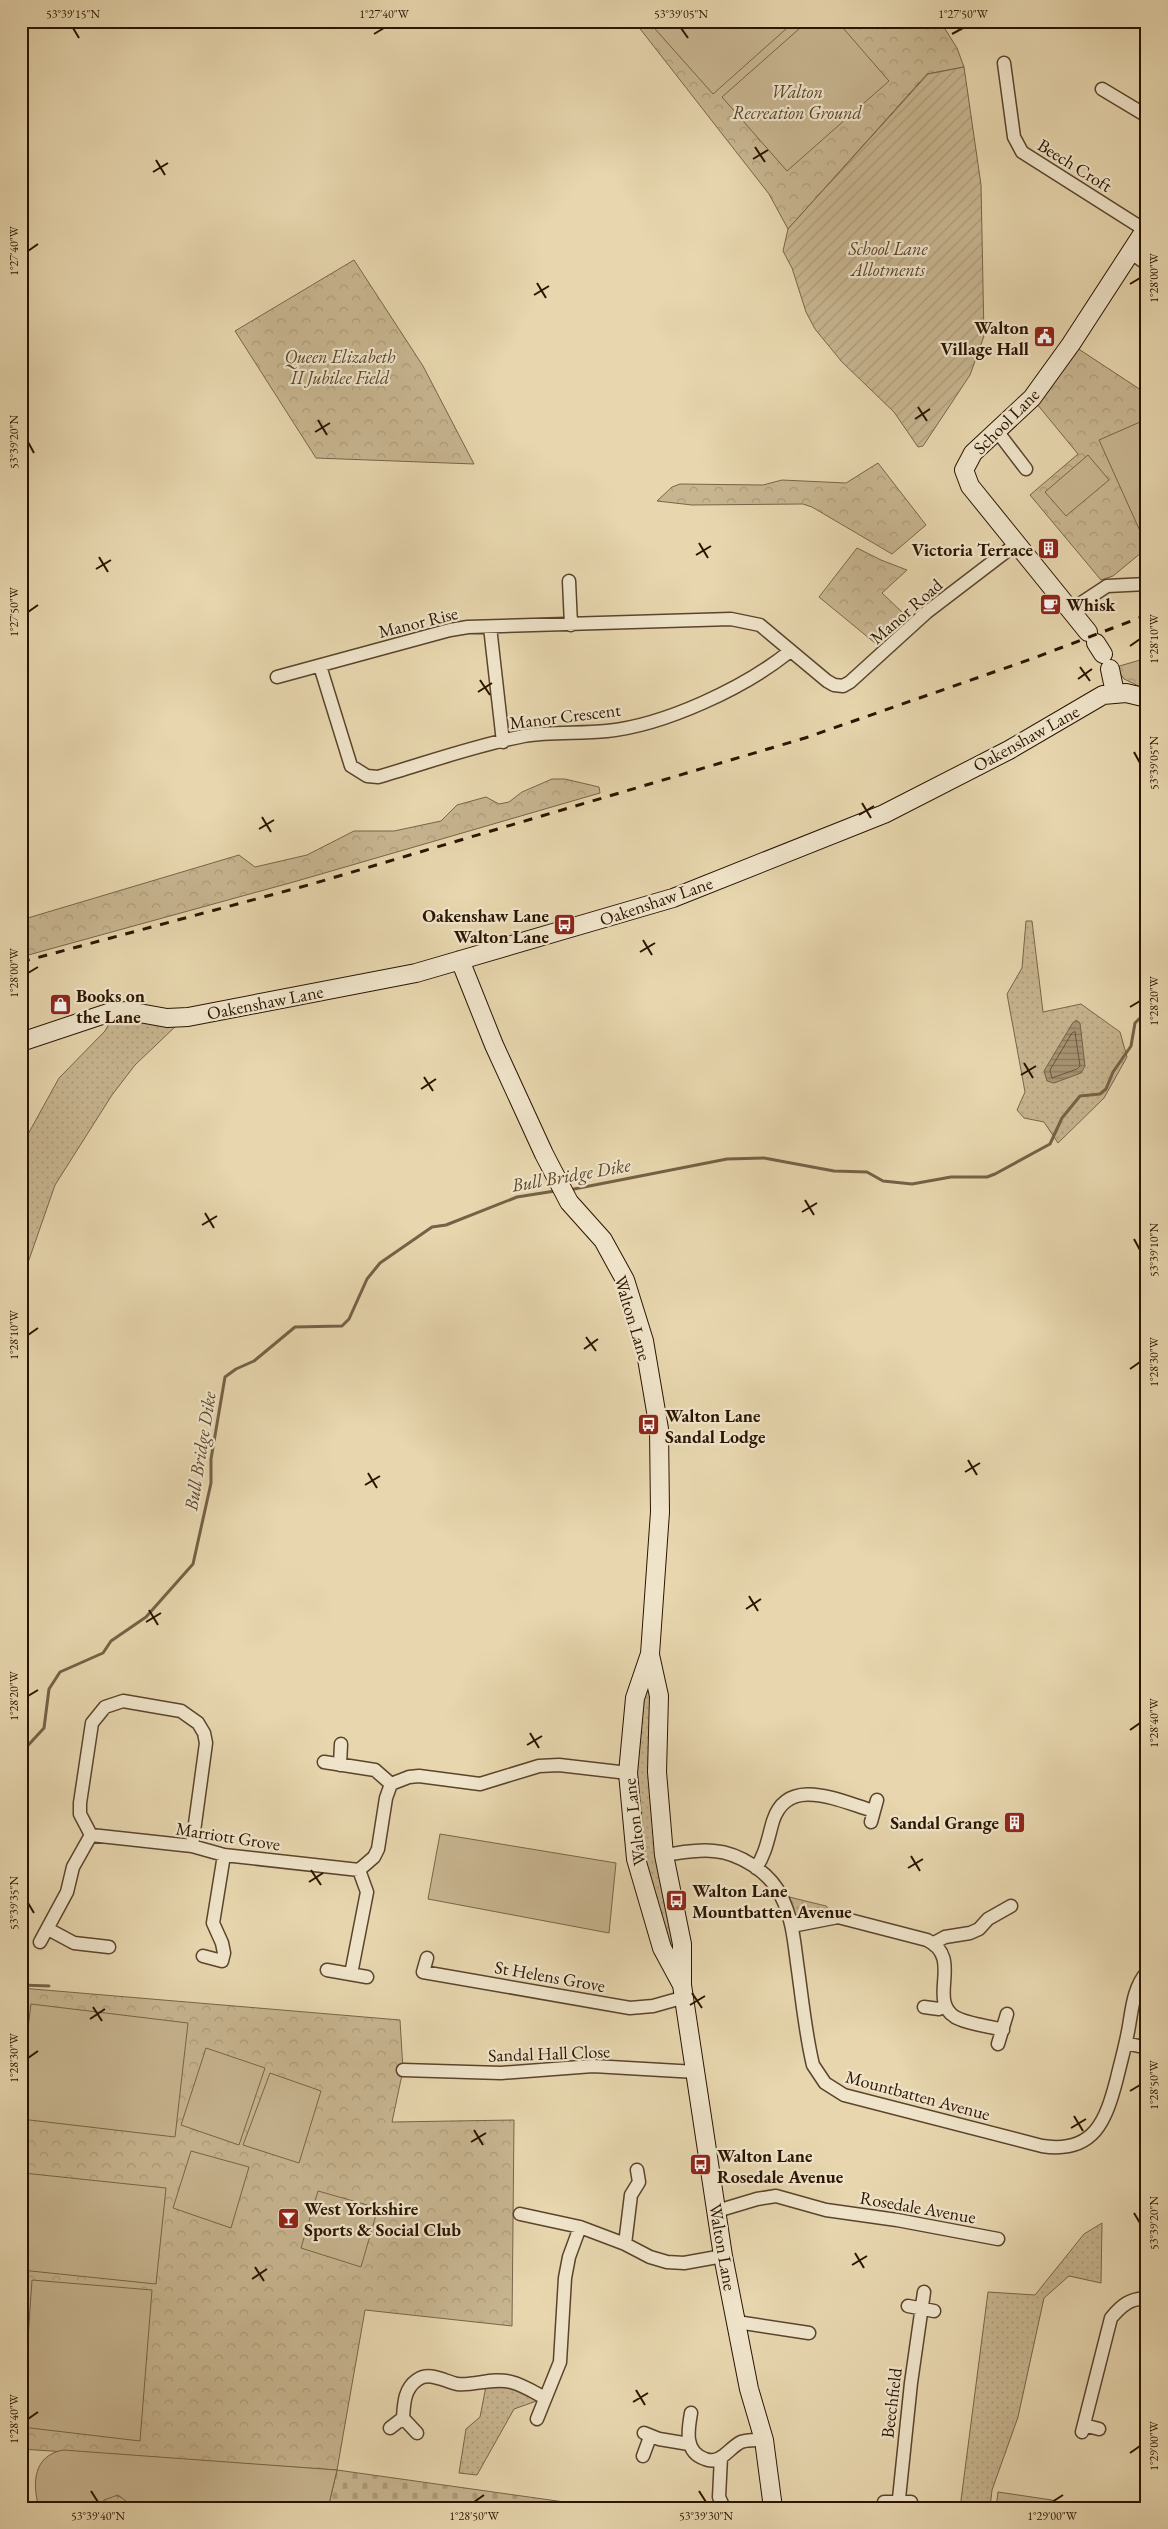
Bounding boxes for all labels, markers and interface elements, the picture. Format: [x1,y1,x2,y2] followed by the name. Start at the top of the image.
[46,6,100,22] text: 53°39'15"N
[359,6,410,22] text: 1°27'40"W
[654,6,708,22] text: 53°39'05"N
[938,6,989,22] text: 1°27'50"W
[732,80,863,124] park label: Walton Recreation Ground
[1033,133,1117,197] street label: Beech Croft
[6,225,22,276] text: 1°27'40"W
[847,237,928,281] park label: School Lane Allotments
[1146,252,1162,303] text: 1°28'00"W
[940,316,1029,360] place label: Walton Village Hall
[1033,325,1057,349] public building icon: Walton Village Hall
[285,345,396,389] park label: Queen Elizabeth II Jubilee Field
[968,383,1044,459] street label: School Lane
[6,415,22,469] text: 53°39'20"N
[1037,537,1061,561] building icon: Victoria Terrace
[911,538,1033,561] place label: Victoria Terrace
[865,573,948,649] street label: Manor Road
[6,586,22,637] text: 1°27'50"W
[1038,592,1062,616] cafe icon: Whisk
[1066,593,1117,616] place label: Whisk
[376,601,460,643] street label: Manor Rise
[1146,613,1162,664] text: 1°28'10"W
[508,698,622,734] street label: Manor Crescent
[969,699,1083,777] street label: Oakenshaw Lane
[1146,736,1162,790] text: 53°39'05"N
[596,871,716,931] street label: Oakenshaw Lane
[422,904,549,948] place label: Oakenshaw Lane Walton Lane
[553,913,577,937] bus stop icon: Oakenshaw Lane Walton Lane
[6,947,22,998] text: 1°28'00"W
[1146,975,1162,1026] text: 1°28'20"W
[205,979,325,1025] street label: Oakenshaw Lane
[76,984,145,1028] place label: Books on the Lane
[48,993,72,1017] shop icon: Books on the Lane
[509,1152,633,1198] water label: Bull Bridge Dike
[1146,1223,1162,1277] text: 53°39'10"N
[609,1273,657,1363] street label: Walton Lane
[6,1309,22,1360] text: 1°28'10"W
[1146,1336,1162,1387] text: 1°28'30"W
[178,1389,222,1513] water label: Bull Bridge Dike
[665,1404,766,1448] place label: Walton Lane Sandal Lodge
[637,1413,661,1437] bus stop icon: Walton Lane Sandal Lodge
[6,1670,22,1721] text: 1°28'20"W
[1146,1697,1162,1748] text: 1°28'40"W
[617,1777,651,1867] street label: Walton Lane
[1003,1810,1027,1834] building icon: Sandal Grange
[890,1811,999,1834] place label: Sandal Grange
[174,1816,282,1856] street label: Marriott Grove
[6,1876,22,1930] text: 53°39'35"N
[692,1879,852,1923] place label: Walton Lane Mountbatten Avenue
[664,1888,688,1912] bus stop icon: Walton Lane Mountbatten Avenue
[493,1955,607,1997] street label: St Helens Grove
[6,2032,22,2083] text: 1°28'30"W
[488,2039,610,2067] street label: Sandal Hall Close
[1146,2059,1162,2110] text: 1°28'50"W
[843,2065,993,2125] street label: Mountbatten Avenue
[717,2144,844,2188] place label: Walton Lane Rosedale Avenue
[689,2153,713,2177] bus stop icon: Walton Lane Rosedale Avenue
[858,2185,978,2229] street label: Rosedale Avenue
[1146,2196,1162,2250] text: 53°39'20"N
[304,2197,461,2241] place label: West Yorkshire Sports & Social Club
[704,2202,742,2292] street label: Walton Lane
[276,2206,300,2230] bar icon: West Yorkshire Sports & Social Club
[875,2366,907,2439] street label: Beechfield
[6,2393,22,2444] text: 1°28'40"W
[1146,2420,1162,2471] text: 1°29'00"W
[71,2508,125,2524] text: 53°39'40"N
[449,2508,500,2524] text: 1°28'50"W
[679,2508,733,2524] text: 53°39'30"N
[1027,2508,1078,2524] text: 1°29'00"W

